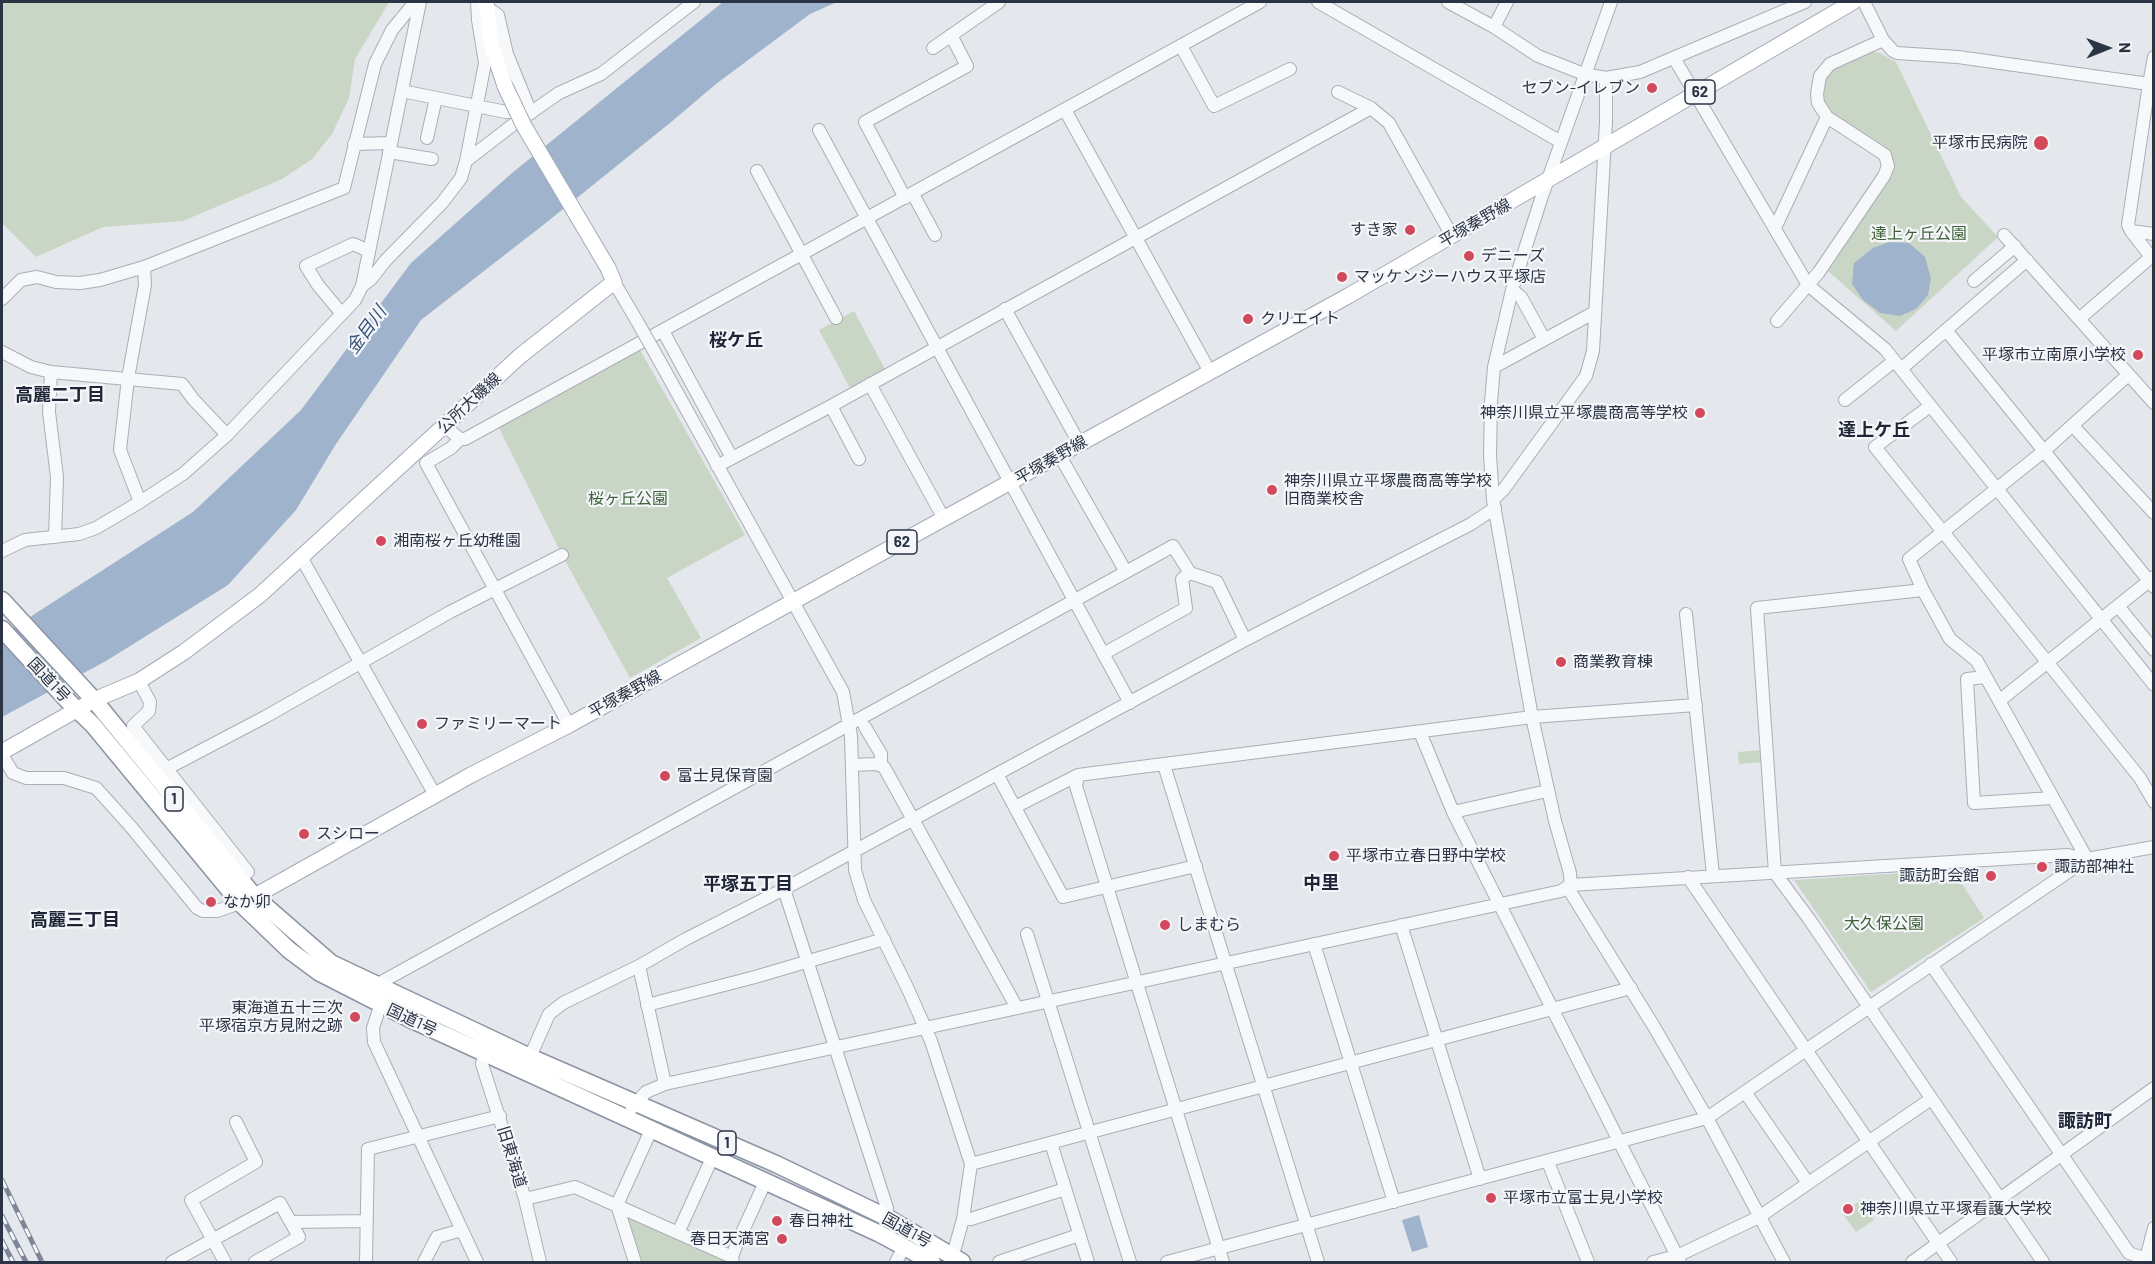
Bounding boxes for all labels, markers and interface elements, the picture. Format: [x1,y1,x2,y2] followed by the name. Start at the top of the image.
[2077,18,2137,78] north arrow
[2116,42,2135,53] text: N
[1522,78,1640,98] place label: セブン-イレブン
[1685,80,1715,104] road number: 62
[1645,81,1659,95] marker: セブン-イレブン
[1932,133,2028,153] place label: 平塚市民病院
[2032,134,2050,152] marker: 平塚市民病院
[1436,195,1514,251] street label: 平塚秦野線
[1350,220,1398,240] place label: すき家
[1403,223,1417,237] marker: すき家
[1871,224,1967,244] park label: 達上ヶ丘公園
[1481,246,1545,266] place label: デニーズ
[1462,249,1476,263] marker: デニーズ
[1354,267,1546,287] place label: マッケンジーハウス平塚店
[1335,270,1349,284] marker: マッケンジーハウス平塚店
[341,302,391,358] water label: 金目川
[1260,309,1340,329] place label: クリエイト
[1241,312,1255,326] marker: クリエイト
[709,329,763,351] district label: 桜ケ丘
[1982,345,2126,365] place label: 平塚市立南原小学校
[2131,348,2145,362] marker: 平塚市立南原小学校
[433,369,505,437] street label: 公所大磯線
[15,384,105,406] district label: 高麗二丁目
[1480,403,1688,423] place label: 神奈川県立平塚農商高等学校
[1693,406,1707,420] marker: 神奈川県立平塚農商高等学校
[1838,419,1910,441] district label: 達上ケ丘
[1012,432,1090,488] street label: 平塚秦野線
[1284,471,1492,509] place label: 神奈川県立平塚農商高等学校 旧商業校舎
[1265,483,1279,497] marker: 神奈川県立平塚農商高等学校 旧商業校舎
[588,489,668,509] park label: 桜ヶ丘公園
[887,530,917,554] road number: 62
[393,531,521,551] place label: 湘南桜ヶ丘幼稚園
[374,534,388,548] marker: 湘南桜ヶ丘幼稚園
[1573,652,1653,672] place label: 商業教育棟
[24,654,74,706] street label: 国道1号
[1554,655,1568,669] marker: 商業教育棟
[585,666,665,722] street label: 平塚秦野線
[434,714,562,734] place label: ファミリーマート
[415,717,429,731] marker: ファミリーマート
[677,766,773,786] place label: 富士見保育園
[658,769,672,783] marker: 富士見保育園
[165,787,183,811] road number: 1
[316,824,380,844] place label: スシロー
[297,827,311,841] marker: スシロー
[1346,846,1506,866] place label: 平塚市立春日野中学校
[1327,849,1341,863] marker: 平塚市立春日野中学校
[2054,857,2134,877] place label: 諏訪部神社
[2035,860,2049,874] marker: 諏訪部神社
[1899,866,1979,886] place label: 諏訪町会館
[1984,869,1998,883] marker: 諏訪町会館
[1303,872,1339,894] district label: 中里
[703,873,793,895] district label: 平塚五丁目
[223,892,271,912] place label: なか卯
[204,895,218,909] marker: なか卯
[30,909,120,931] district label: 高麗三丁目
[1844,914,1924,934] park label: 大久保公園
[1177,915,1241,935] place label: しまむら
[1158,918,1172,932] marker: しまむら
[199,998,343,1036] place label: 東海道五十三次 平塚宿京方見附之跡
[384,1000,440,1040] street label: 国道1号
[348,1010,362,1024] marker: 東海道五十三次 平塚宿京方見附之跡
[2058,1110,2112,1132] district label: 諏訪町
[493,1124,531,1190] street label: 旧東海道
[718,1131,736,1155] road number: 1
[1503,1188,1663,1208] place label: 平塚市立富士見小学校
[1484,1191,1498,1205] marker: 平塚市立富士見小学校
[1860,1199,2052,1219] place label: 神奈川県立平塚看護大学校
[1841,1202,1855,1216] marker: 神奈川県立平塚看護大学校
[879,1209,935,1251] street label: 国道1号
[789,1211,853,1231] place label: 春日神社
[770,1214,784,1228] marker: 春日神社
[690,1229,770,1249] place label: 春日天満宮
[775,1232,789,1246] marker: 春日天満宮

